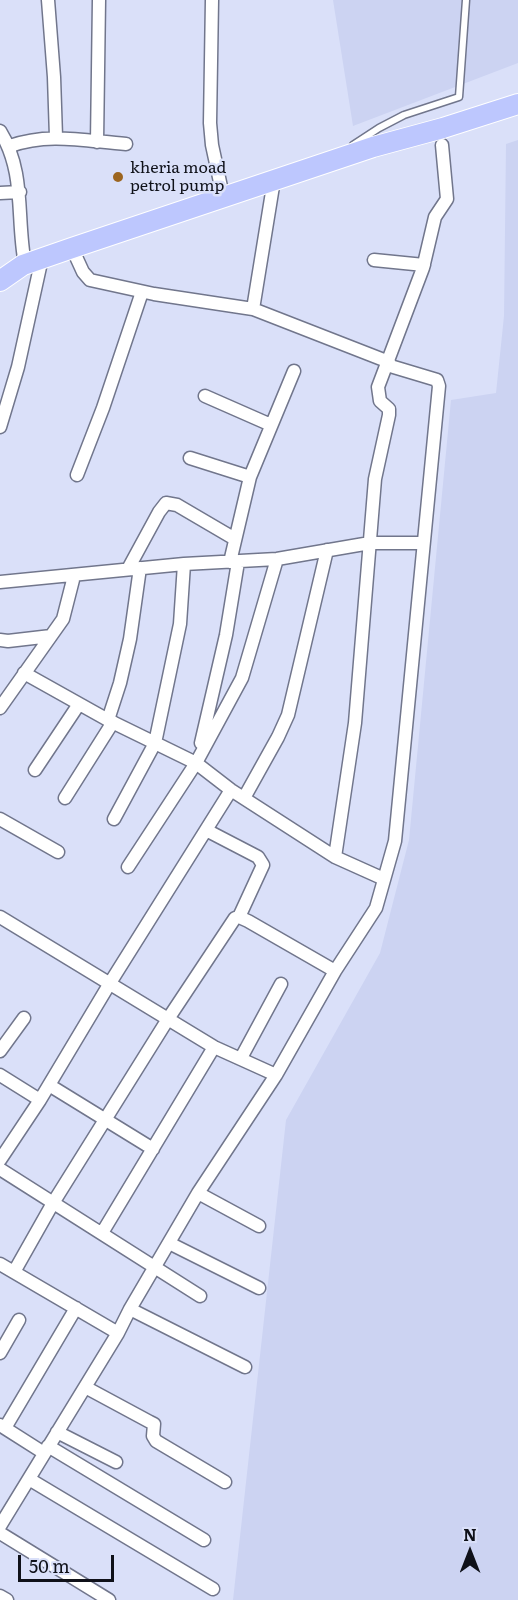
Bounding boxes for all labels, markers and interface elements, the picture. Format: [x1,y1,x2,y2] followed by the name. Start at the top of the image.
[130,158,226,196] place label: kheria moad petrol pump
[111,170,125,184] marker: kheria moad petrol pump
[440,1522,500,1582] north arrow
[463,1522,477,1546] text: N
[21,1543,117,1581] scale bar
[29,1552,70,1579] text: 50 m

